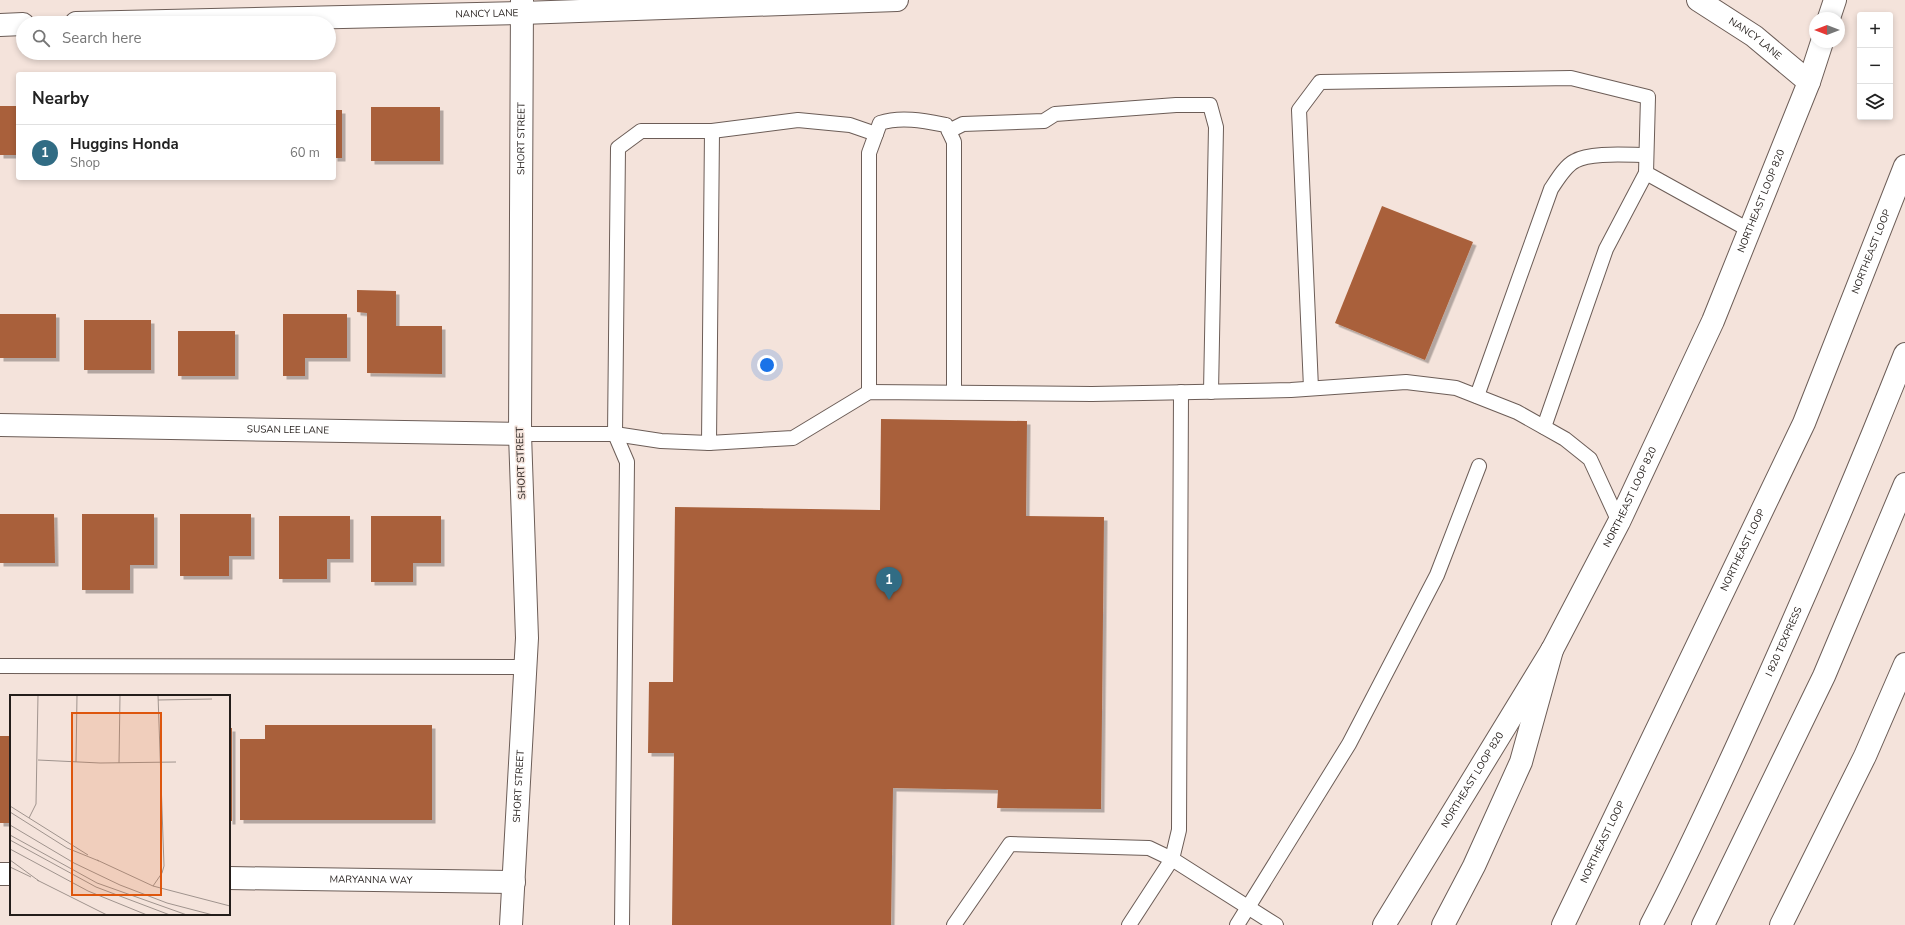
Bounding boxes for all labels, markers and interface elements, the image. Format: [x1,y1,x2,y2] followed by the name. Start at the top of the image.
[455,6,519,21] street label: NANCY LANE
[1809,12,1845,48] north arrow
[1857,12,1893,120] map controls
[1857,12,1893,48] button: +
[1726,14,1785,63] street label: NANCY LANE
[16,16,336,60] search box
[30,27,52,49] icon: search
[62,28,142,48] text: Search here
[1857,48,1893,84] button: −
[1857,84,1893,120] button: layers
[32,87,89,110] text: Nearby
[514,102,529,175] street label: SHORT STREET
[70,134,179,154] text: Huggins Honda
[41,144,49,162] text: 1
[290,144,320,162] text: 60 m
[1734,147,1788,255] street label: NORTHEAST LOOP 820
[70,154,100,172] text: Shop
[1848,207,1894,296] street label: NORTHEAST LOOP
[757,355,777,375] your location
[247,422,329,438] street label: SUSAN LEE LANE
[513,426,529,500] street label: SHORT STREET
[1600,444,1660,550] street label: NORTHEAST LOOP 820
[1717,506,1769,593] street label: NORTHEAST LOOP
[876,567,902,600] pin: 1
[1762,605,1806,679] street label: I 820 TEXPRESS
[10,695,230,915] inset map
[1438,729,1507,831] street label: NORTHEAST LOOP 820
[510,749,528,823] street label: SHORT STREET
[1577,798,1629,885] street label: NORTHEAST LOOP
[329,872,414,888] street label: MARYANNA WAY

